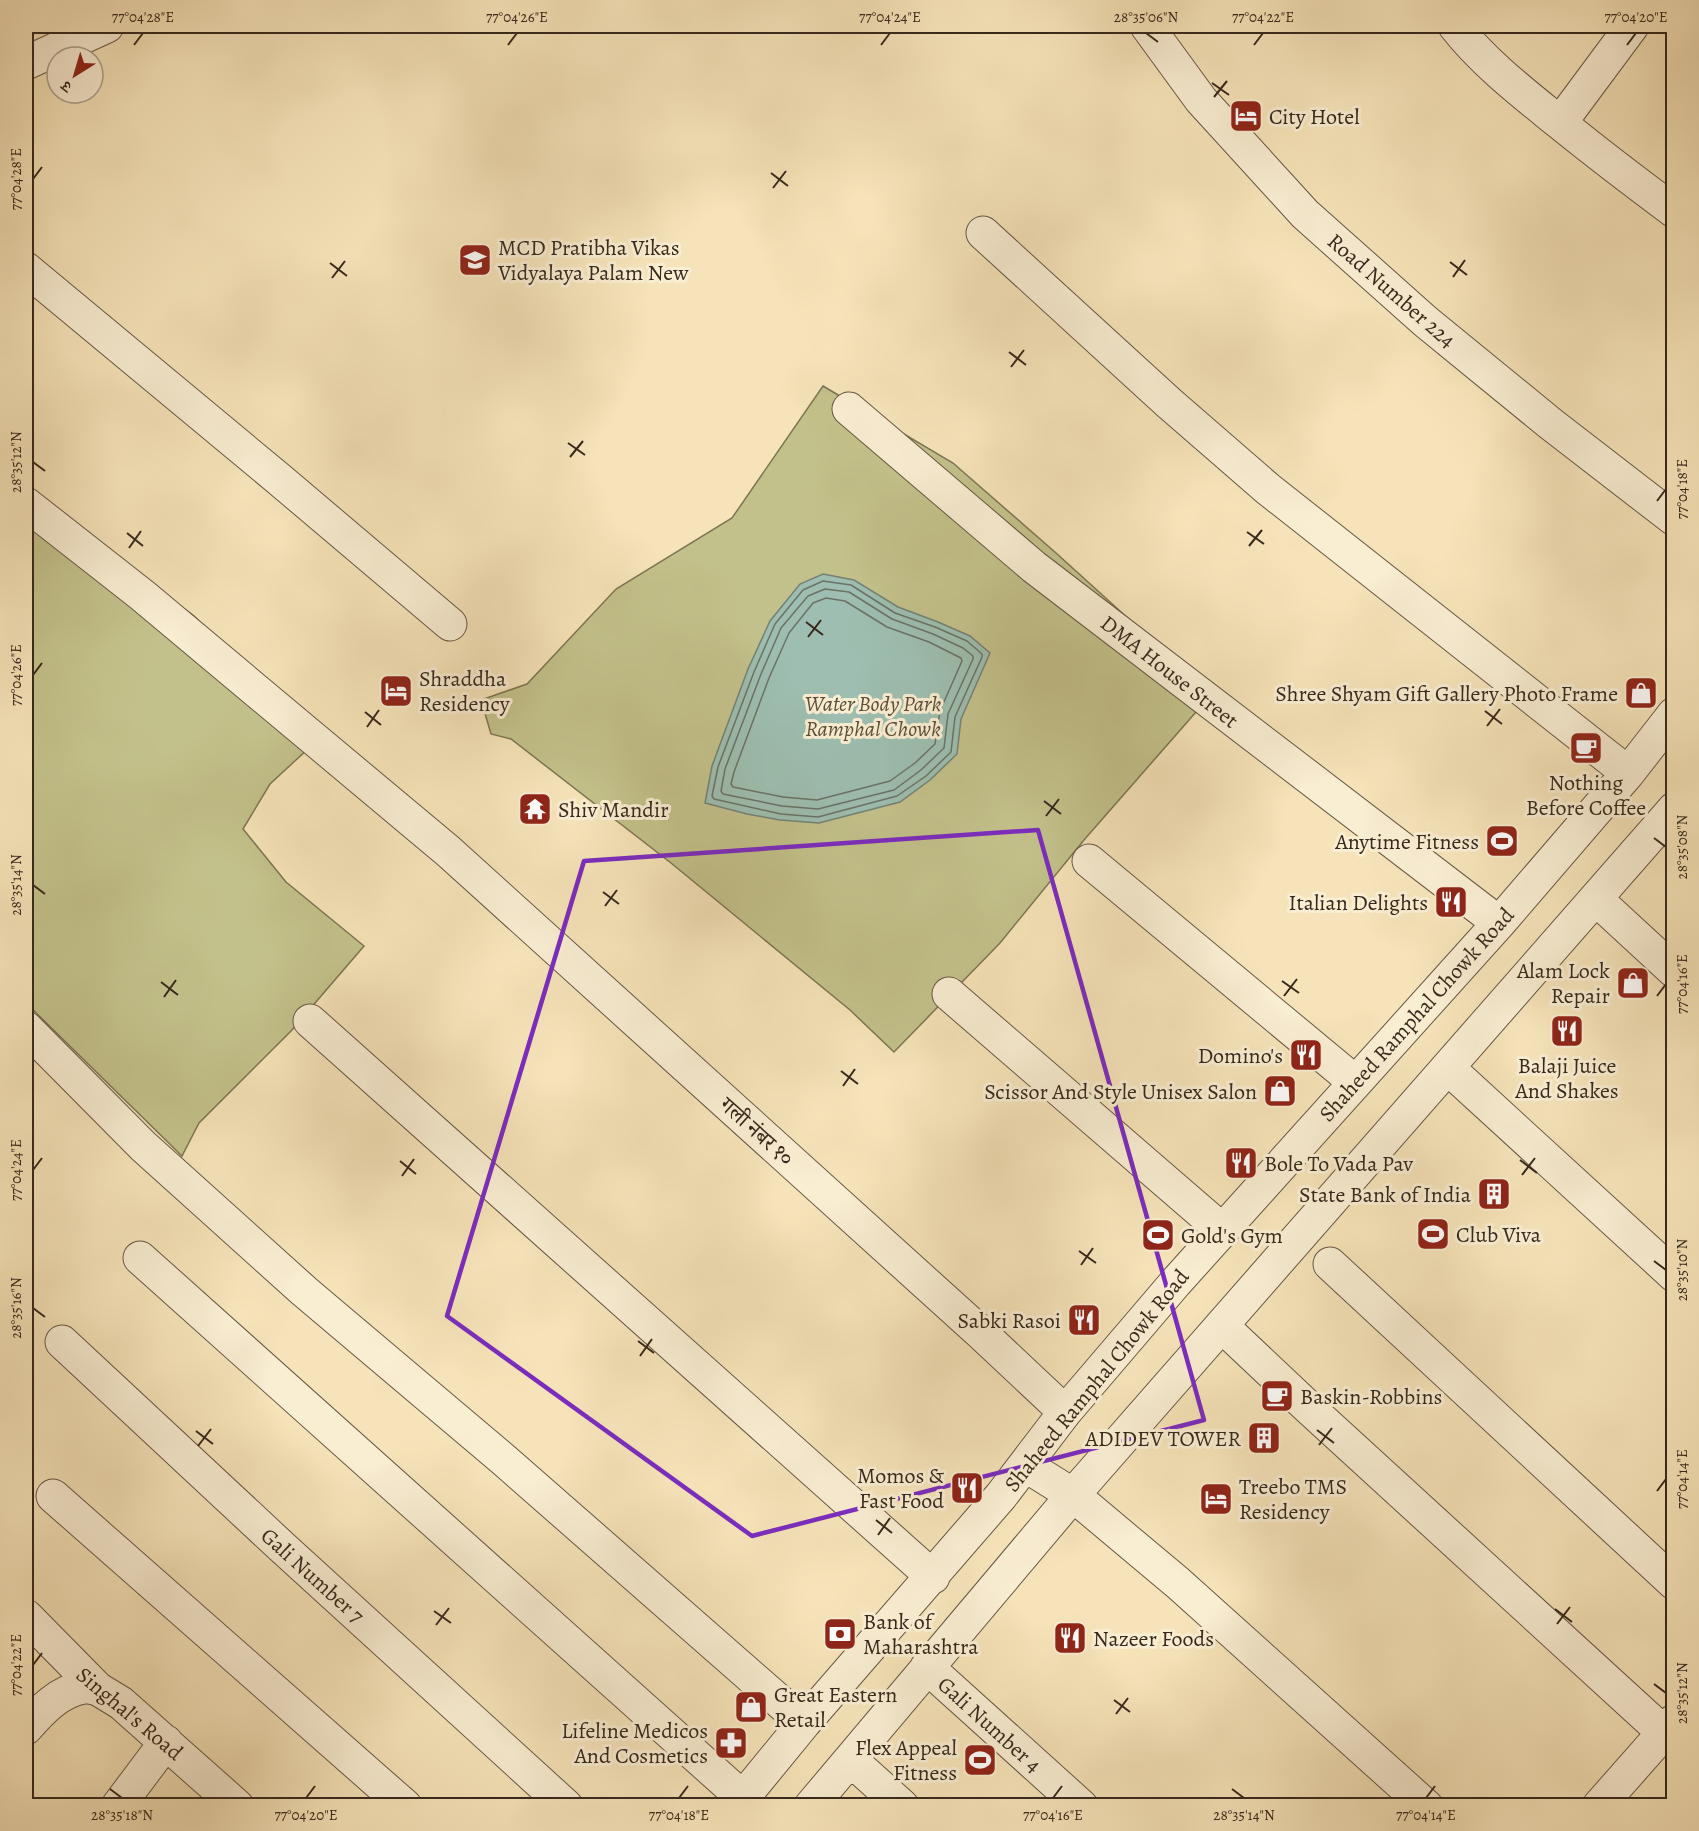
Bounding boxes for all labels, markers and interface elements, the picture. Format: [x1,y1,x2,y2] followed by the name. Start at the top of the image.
[112,7,174,27] text: 77°04'28"E
[486,7,548,27] text: 77°04'26"E
[859,7,921,27] text: 77°04'24"E
[1114,7,1178,27] text: 28°35'06"N
[1232,7,1294,27] text: 77°04'22"E
[1604,7,1668,27] text: 77°04'20"E
[45,45,105,105] north arrow
[55,74,77,98] text: उ
[1228,98,1264,134] hotel icon: City Hotel
[1269,102,1360,132] place label: City Hotel
[6,148,26,210] text: 77°04'28"E
[1321,227,1462,355] street label: Road Number 224
[497,233,689,288] place label: MCD Pratibha Vikas Vidyalaya Palam New
[457,242,493,278] school or university icon: MCD Pratibha Vikas Vidyalaya Palam New
[6,431,26,493] text: 28°35'12"N
[1672,459,1692,519] text: 77°04'18"E
[1094,608,1245,735] street label: DMA House Street
[6,644,26,706] text: 77°04'26"E
[419,664,510,719] place label: Shraddha Residency
[378,673,414,709] hotel icon: Shraddha Residency
[1623,675,1659,711] shop icon: Shree Shyam Gift Gallery Photo Frame
[1275,679,1618,709] place label: Shree Shyam Gift Gallery Photo Frame
[805,689,941,744] park label: Water Body Park Ramphal Chowk
[1568,730,1604,766] cafe icon: Nothing Before Coffee
[1526,768,1646,823] place label: Nothing Before Coffee
[517,791,553,827] temple icon: Shiv Mandir
[558,795,669,825] place label: Shiv Mandir
[1672,814,1692,879] text: 28°35'08"N
[1484,823,1520,859] sports icon: Anytime Fitness
[1334,827,1479,857] place label: Anytime Fitness
[6,854,26,916] text: 28°35'14"N
[1433,884,1469,920] restaurant icon: Italian Delights
[1289,888,1428,918] place label: Italian Delights
[1312,901,1521,1128] street label: Shaheed Ramphal Chowk Road
[1672,954,1692,1014] text: 77°04'16"E
[1516,956,1610,1011] place label: Alam Lock Repair
[1615,965,1651,1001] shop icon: Alam Lock Repair
[1549,1013,1585,1049] restaurant icon: Balaji Juice And Shakes
[1288,1037,1324,1073] restaurant icon: Domino's
[1198,1041,1283,1071] place label: Domino's
[1514,1051,1619,1106] place label: Balaji Juice And Shakes
[1262,1073,1298,1109] shop icon: Scissor And Style Unisex Salon
[984,1077,1257,1107] place label: Scissor And Style Unisex Salon
[712,1090,800,1173] street label: गली नंबर १०
[6,1139,26,1201] text: 77°04'24"E
[1223,1145,1259,1181] restaurant icon: Bole To Vada Pav
[1264,1149,1413,1179] place label: Bole To Vada Pav
[1476,1176,1512,1212] building icon: State Bank of India
[1299,1180,1472,1210] place label: State Bank of India
[1415,1216,1451,1252] sports icon: Club Viva
[1140,1217,1176,1253] sports icon: Gold's Gym
[1456,1220,1542,1250] place label: Club Viva
[1181,1221,1283,1251] place label: Gold's Gym
[1672,1238,1692,1301] text: 28°35'10"N
[997,1263,1196,1498] street label: Shaheed Ramphal Chowk Road
[6,1277,26,1339] text: 28°35'16"N
[1066,1302,1102,1338] restaurant icon: Sabki Rasoi
[958,1306,1061,1336] place label: Sabki Rasoi
[1259,1378,1295,1414] cafe icon: Baskin-Robbins
[1300,1382,1442,1412] place label: Baskin-Robbins
[1246,1420,1282,1456] building icon: ADIDEV TOWER
[1084,1424,1242,1454] place label: ADIDEV TOWER
[1672,1449,1692,1509] text: 77°04'14"E
[857,1461,945,1516] place label: Momos & Fast Food
[949,1470,985,1506] restaurant icon: Momos & Fast Food
[1239,1472,1347,1527] place label: Treebo TMS Residency
[1198,1481,1234,1517] hotel icon: Treebo TMS Residency
[254,1521,371,1631] street label: Gali Number 7
[863,1607,979,1662] place label: Bank of Maharashtra
[822,1616,858,1652] bank icon: Bank of Maharashtra
[1052,1620,1088,1656] restaurant icon: Nazeer Foods
[1093,1624,1214,1654] place label: Nazeer Foods
[6,1634,26,1696] text: 77°04'22"E
[70,1660,189,1767] street label: Singhal's Road
[1672,1662,1692,1724] text: 28°35'12"N
[931,1670,1048,1780] street label: Gali Number 4
[774,1680,897,1735] place label: Great Eastern Retail
[733,1689,769,1725] shop icon: Great Eastern Retail
[561,1716,708,1771] place label: Lifeline Medicos And Cosmetics
[713,1725,749,1761] pharmacy icon: Lifeline Medicos And Cosmetics
[855,1733,957,1788] place label: Flex Appeal Fitness
[962,1742,998,1778] sports icon: Flex Appeal Fitness
[91,1805,153,1825] text: 28°35'18"N
[274,1805,338,1825] text: 77°04'20"E
[649,1805,709,1825] text: 77°04'18"E
[1023,1805,1083,1825] text: 77°04'16"E
[1213,1805,1275,1825] text: 28°35'14"N
[1396,1805,1456,1825] text: 77°04'14"E

